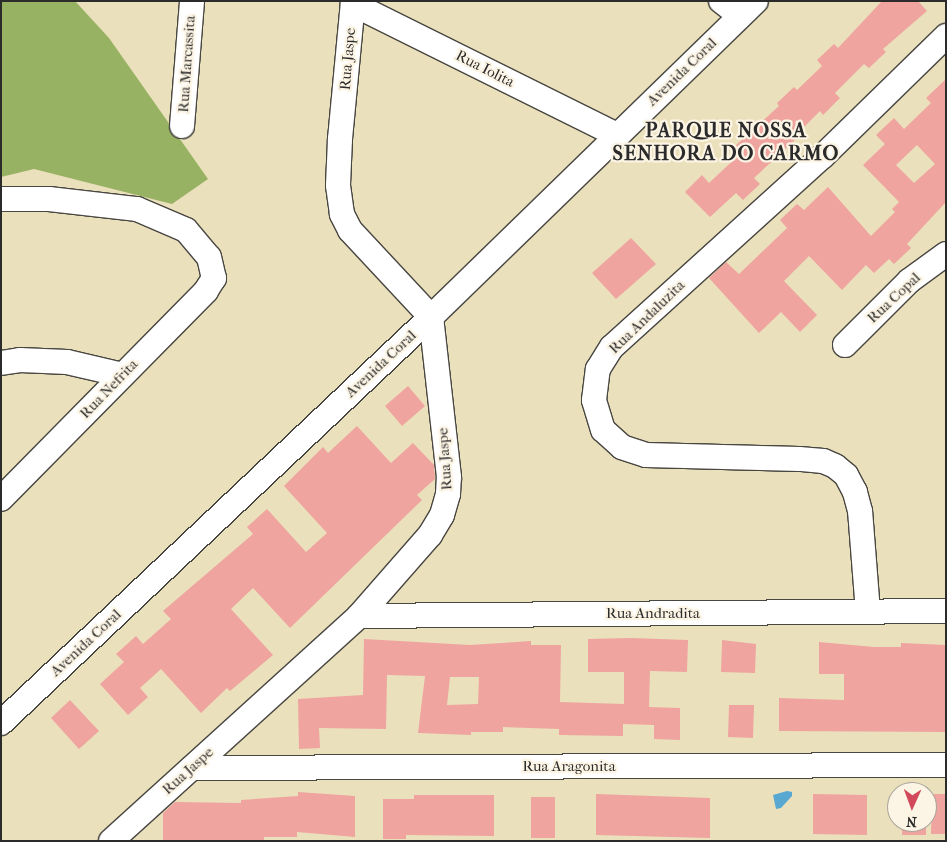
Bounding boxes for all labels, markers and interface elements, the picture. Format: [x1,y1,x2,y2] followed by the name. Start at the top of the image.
[175,15,199,113] street label: Rua Marcassita
[336,27,360,91] street label: Rua Jaspe
[643,34,721,110] street label: Avenida Coral
[453,47,517,91] street label: Rua Iolita
[611,119,841,166] district label: PARQUE NOSSA SENHORA DO CARMO
[864,269,924,327] street label: Rua Copal
[605,276,689,358] street label: Rua Andaluzita
[342,327,420,401] street label: Avenida Coral
[76,355,142,423] street label: Rua Nefrita
[434,427,456,491] street label: Rua Jaspe
[606,605,700,623] street label: Rua Andradita
[47,606,125,680] street label: Avenida Coral
[159,743,217,799] street label: Rua Jaspe
[522,758,616,776] street label: Rua Aragonita
[887,782,937,832] north arrow
[906,813,917,830] text: N

